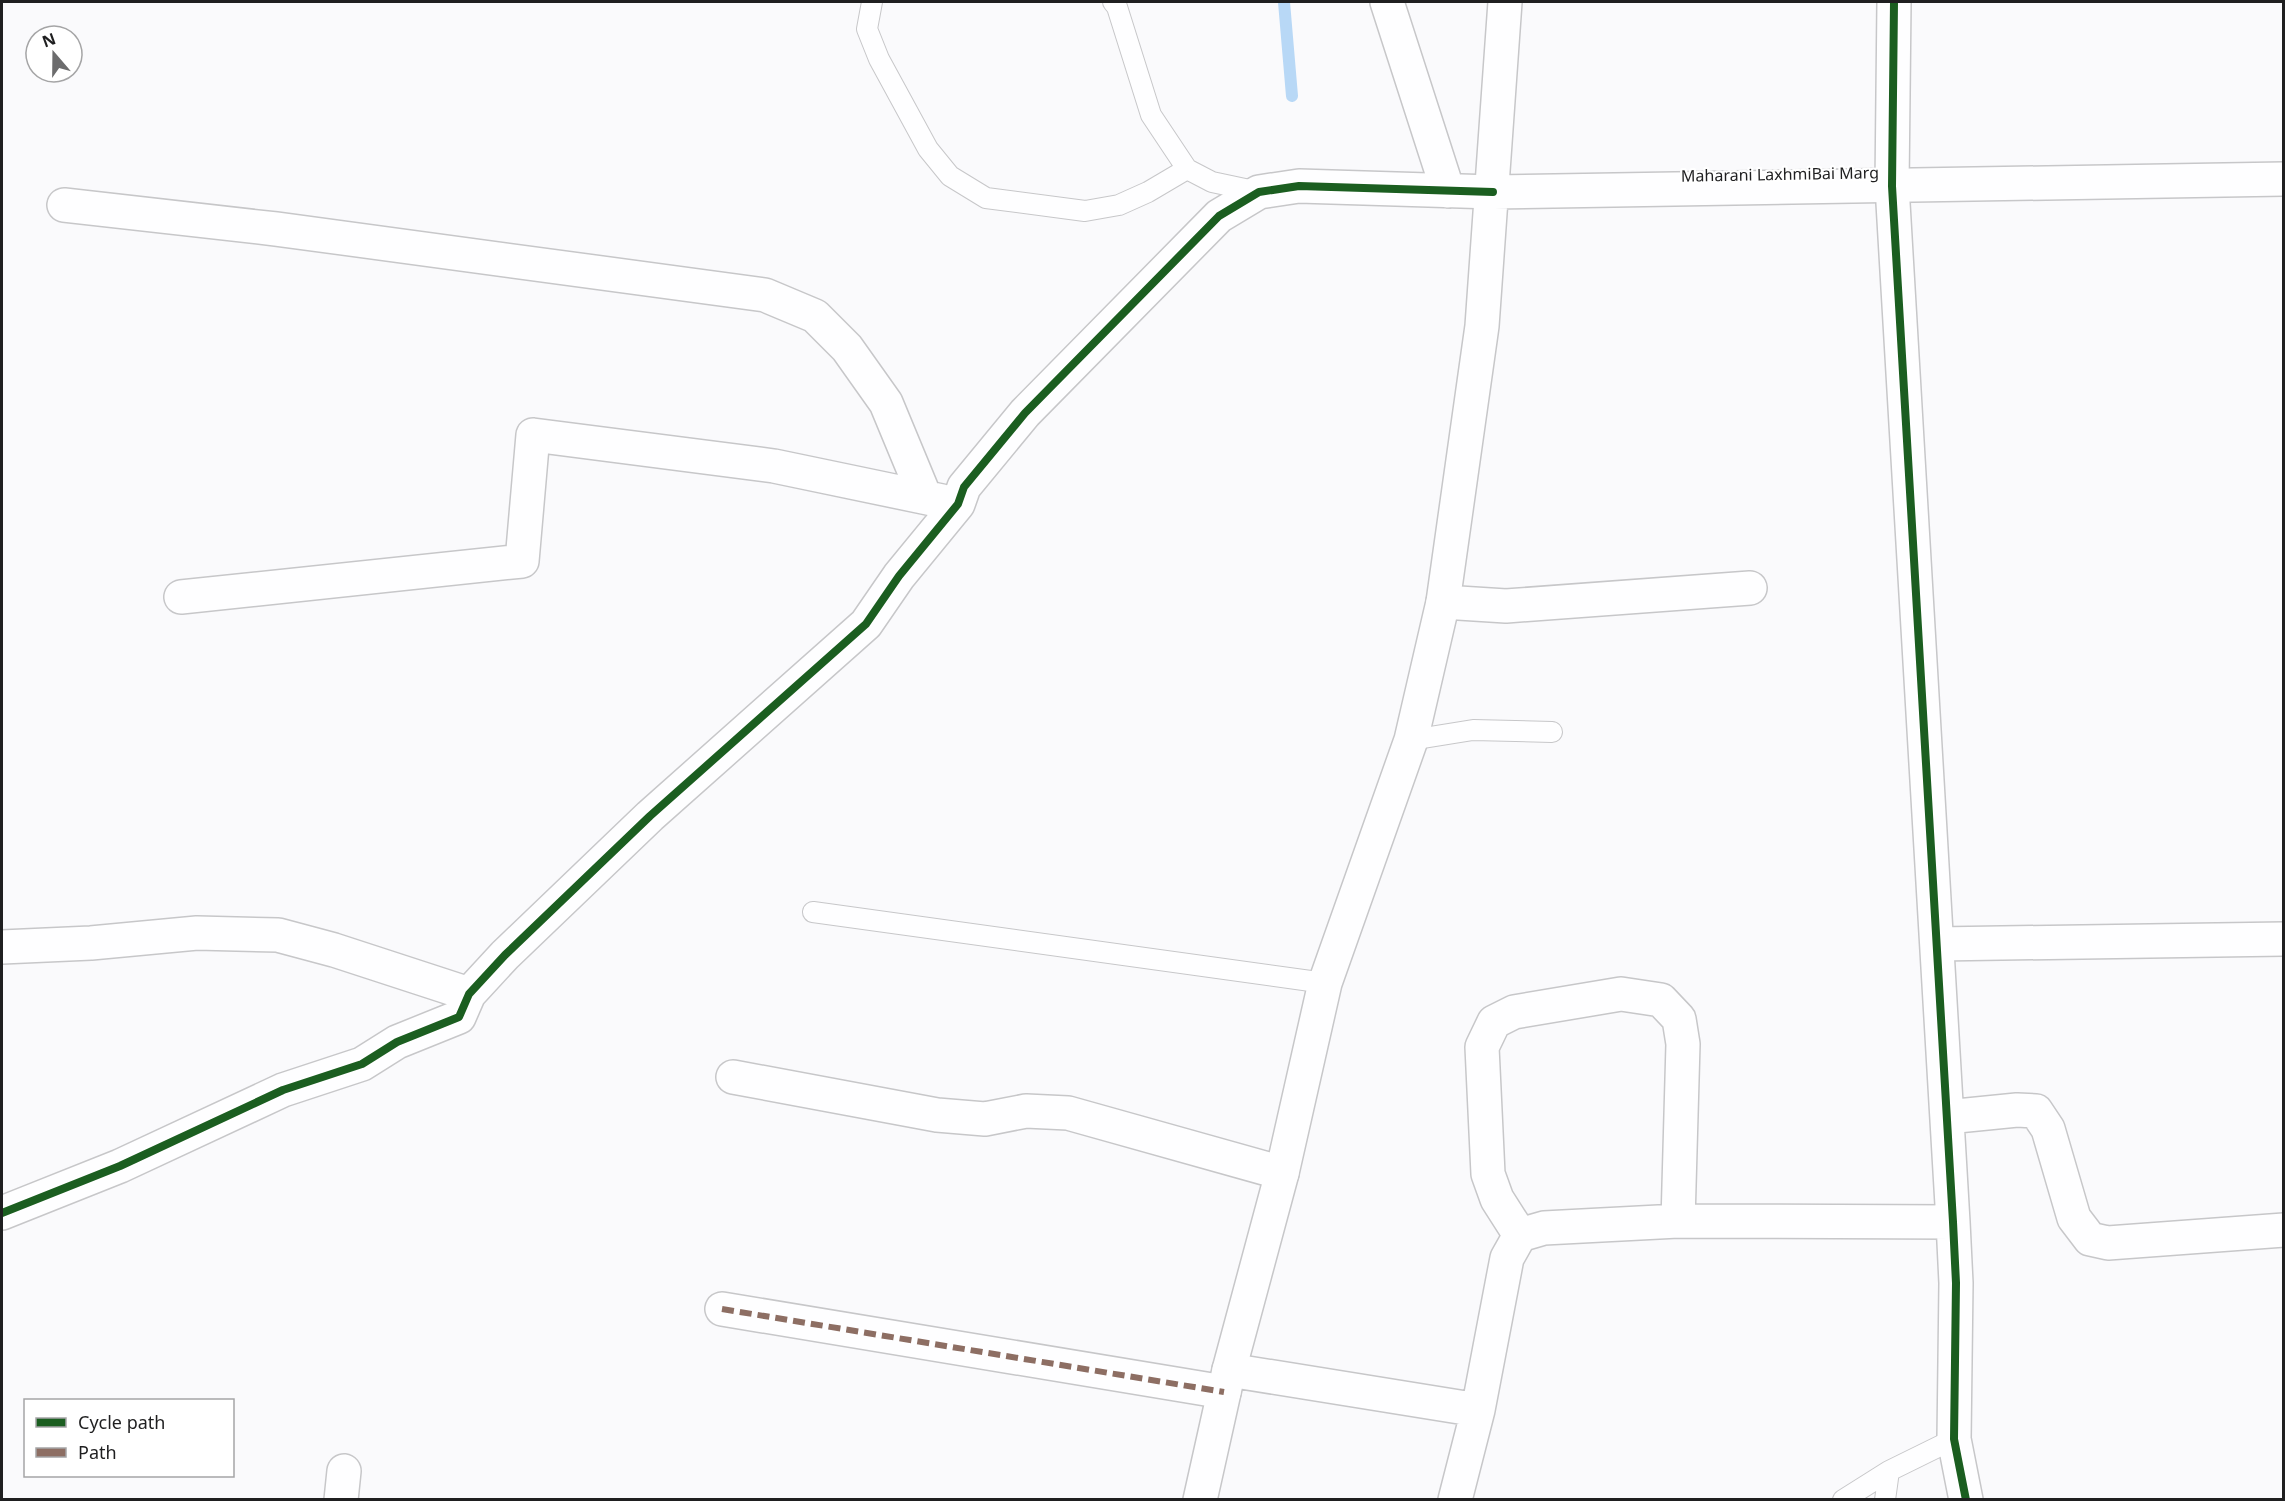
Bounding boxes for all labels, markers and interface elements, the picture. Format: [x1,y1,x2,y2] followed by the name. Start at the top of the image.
[24,24,84,84] north arrow
[39,27,59,52] text: N
[1681,161,1879,187] street label: Maharani LaxhmiBai Marg
[24,1399,234,1477] legend
[78,1410,165,1434] text: Cycle path
[78,1440,117,1464] text: Path

